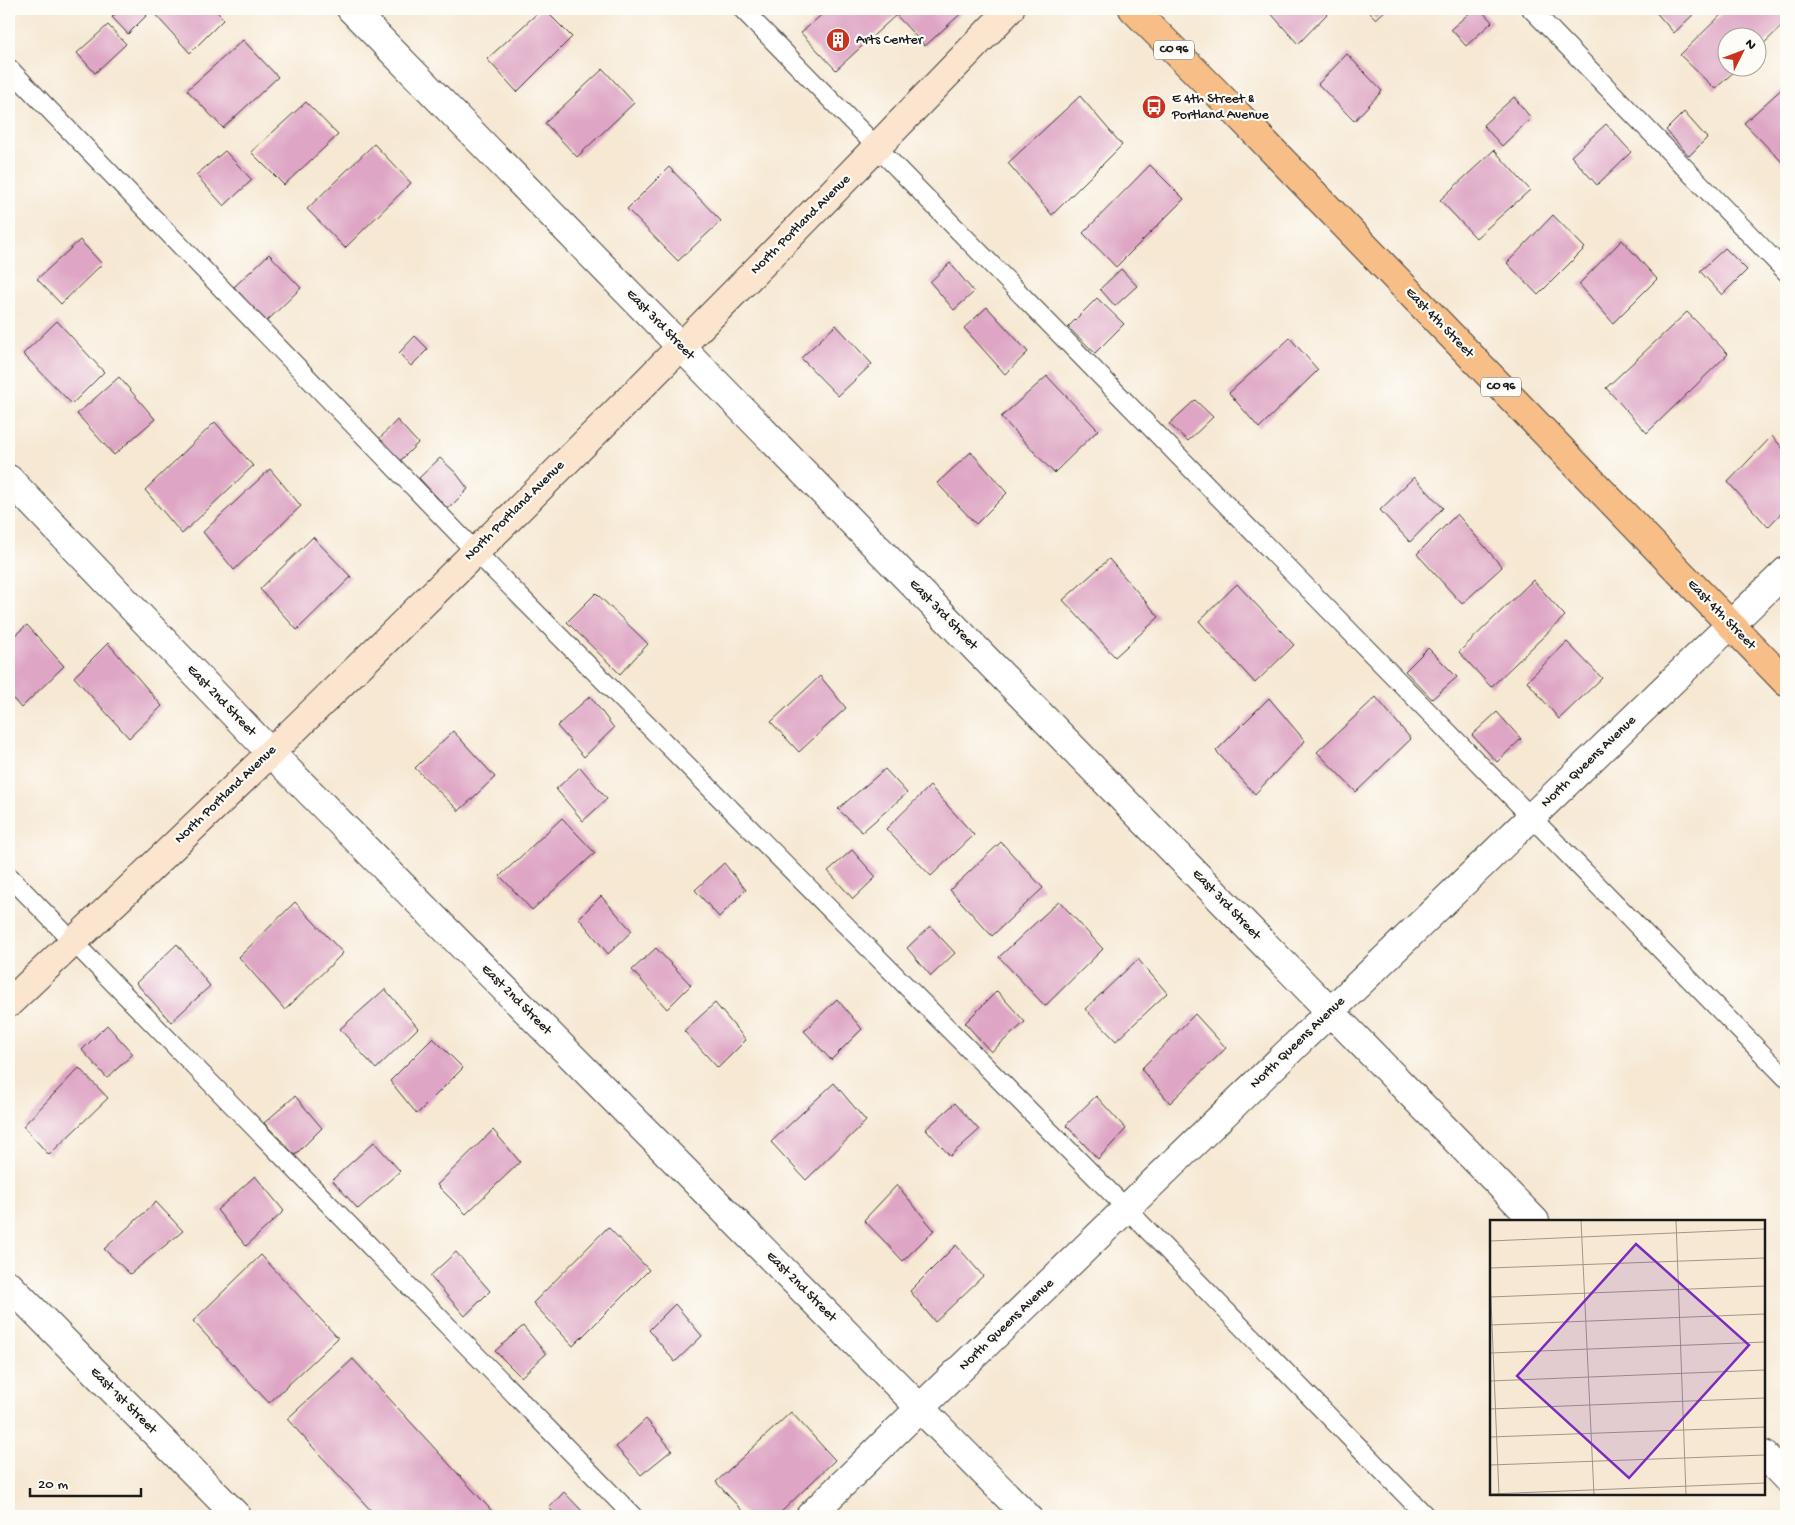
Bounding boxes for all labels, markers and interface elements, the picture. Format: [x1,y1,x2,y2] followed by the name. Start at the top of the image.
[825,27,851,53] building icon: Arts Center
[1718,28,1768,78] north arrow
[856,32,924,49] place label: Arts Center
[1740,36,1759,54] text: N
[1154,40,1194,60] road number: CO 96
[1171,91,1270,124] place label: E 4th Street & Portland Avenue
[1141,94,1167,120] bus stop icon: E 4th Street & Portland Avenue
[747,171,855,279] street label: North Portland Avenue
[1401,284,1478,363] street label: East 4th Street
[622,286,699,365] street label: East 3rd Street
[1481,378,1521,397] road number: CO 96
[461,457,569,565] street label: North Portland Avenue
[905,576,982,655] street label: East 3rd Street
[1683,576,1760,655] street label: East 4th Street
[183,662,260,741] street label: East 2nd Street
[1538,712,1641,812] street label: North Queens Avenue
[172,742,281,848] street label: North Portland Avenue
[1188,866,1265,945] street label: East 3rd Street
[477,961,556,1040] street label: East 2nd Street
[1247,993,1350,1093] street label: North Queens Avenue
[1490,1220,1765,1495] inset map
[762,1248,841,1327] street label: East 2nd Street
[956,1275,1059,1375] street label: North Queens Avenue
[86,1364,161,1439] street label: East 1st Street
[30,1465,141,1497] scale bar
[38,1476,68,1494] text: 20 m

